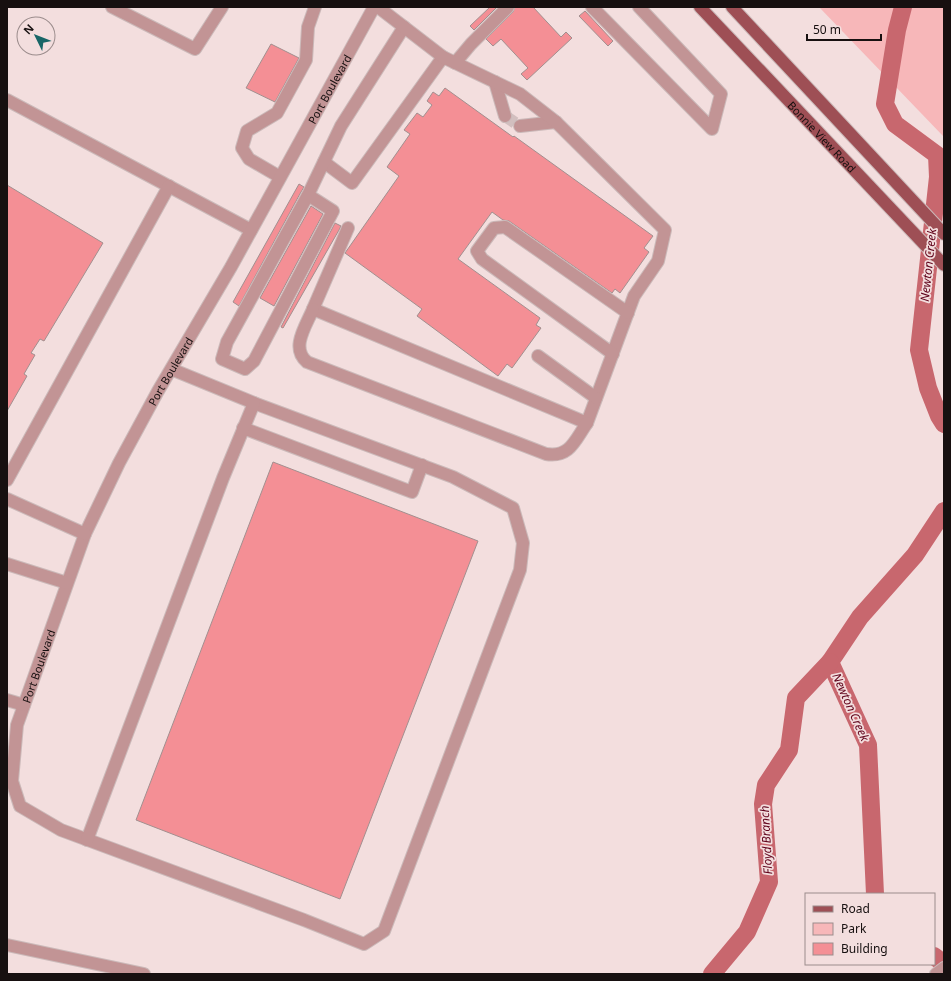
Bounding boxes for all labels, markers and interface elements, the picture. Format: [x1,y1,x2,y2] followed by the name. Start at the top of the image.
[16,16,56,56] north arrow
[807,16,881,42] scale bar
[20,20,37,37] text: N
[813,21,841,38] text: 50 m
[304,52,354,126] street label: Port Boulevard
[785,97,860,175] street label: Bonnie View Road
[916,227,940,302] water label: Newton Creek
[144,334,196,408] street label: Port Boulevard
[18,627,58,705] street label: Port Boulevard
[828,670,874,745] water label: Newton Creek
[756,805,776,875] water label: Floyd Branch
[805,893,935,965] legend
[841,900,870,917] text: Road
[841,920,867,937] text: Park
[841,940,888,957] text: Building

